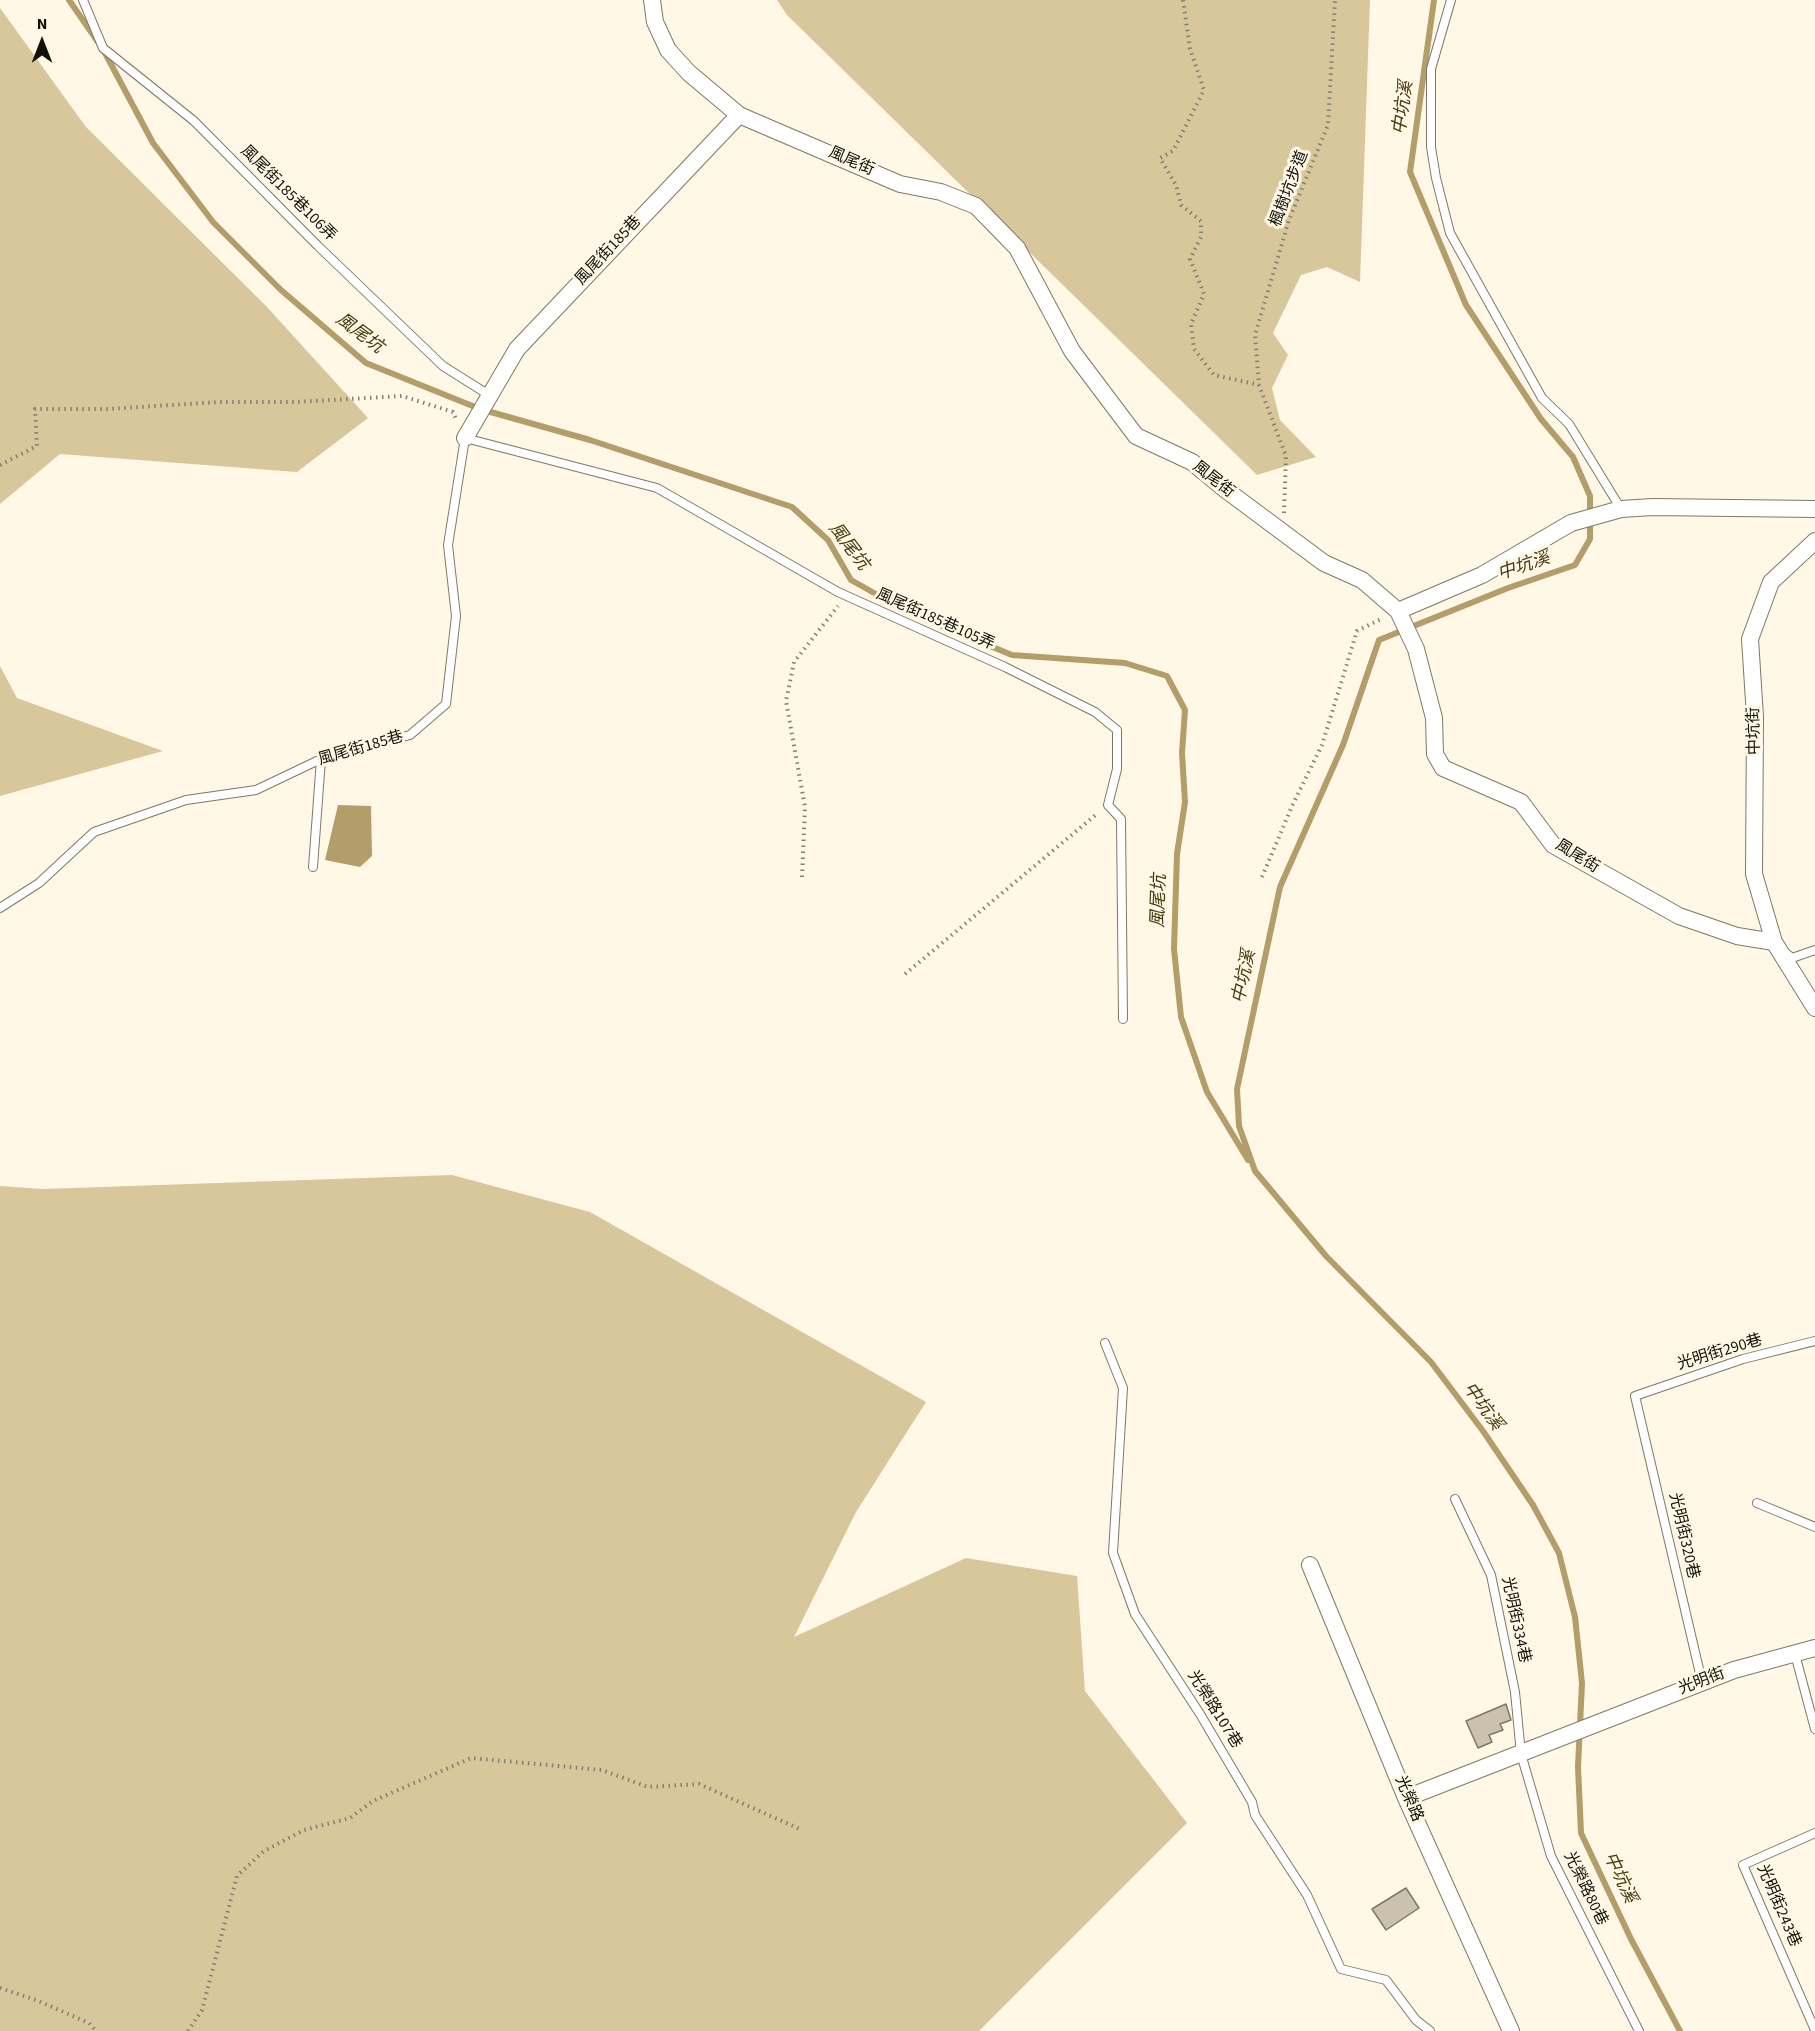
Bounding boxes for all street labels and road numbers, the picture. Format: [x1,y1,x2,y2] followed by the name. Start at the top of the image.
[236,142,340,246] street label: 風尾街185巷106弄
[825,143,877,181] street label: 風尾街
[1267,148,1313,230] street label: 楓樹坑步道
[572,212,646,290] street label: 風尾街185巷
[1188,458,1238,502] street label: 風尾街
[873,585,997,655] street label: 風尾街185巷105弄
[1745,707,1765,755] street label: 中坑街
[316,728,406,770] street label: 風尾街185巷
[1552,836,1602,878] street label: 風尾街
[1675,1331,1765,1375] street label: 光明街290巷
[1664,1491,1702,1581] street label: 光明街320巷
[1496,1575,1534,1665] street label: 光明街334巷
[1676,1664,1728,1700] street label: 光明街
[1183,1668,1245,1752] street label: 光榮路107巷
[1390,1773,1426,1825] street label: 光榮路
[1559,1849,1611,1929] street label: 光榮路80巷
[1752,1862,1804,1950] street label: 光明街243巷

